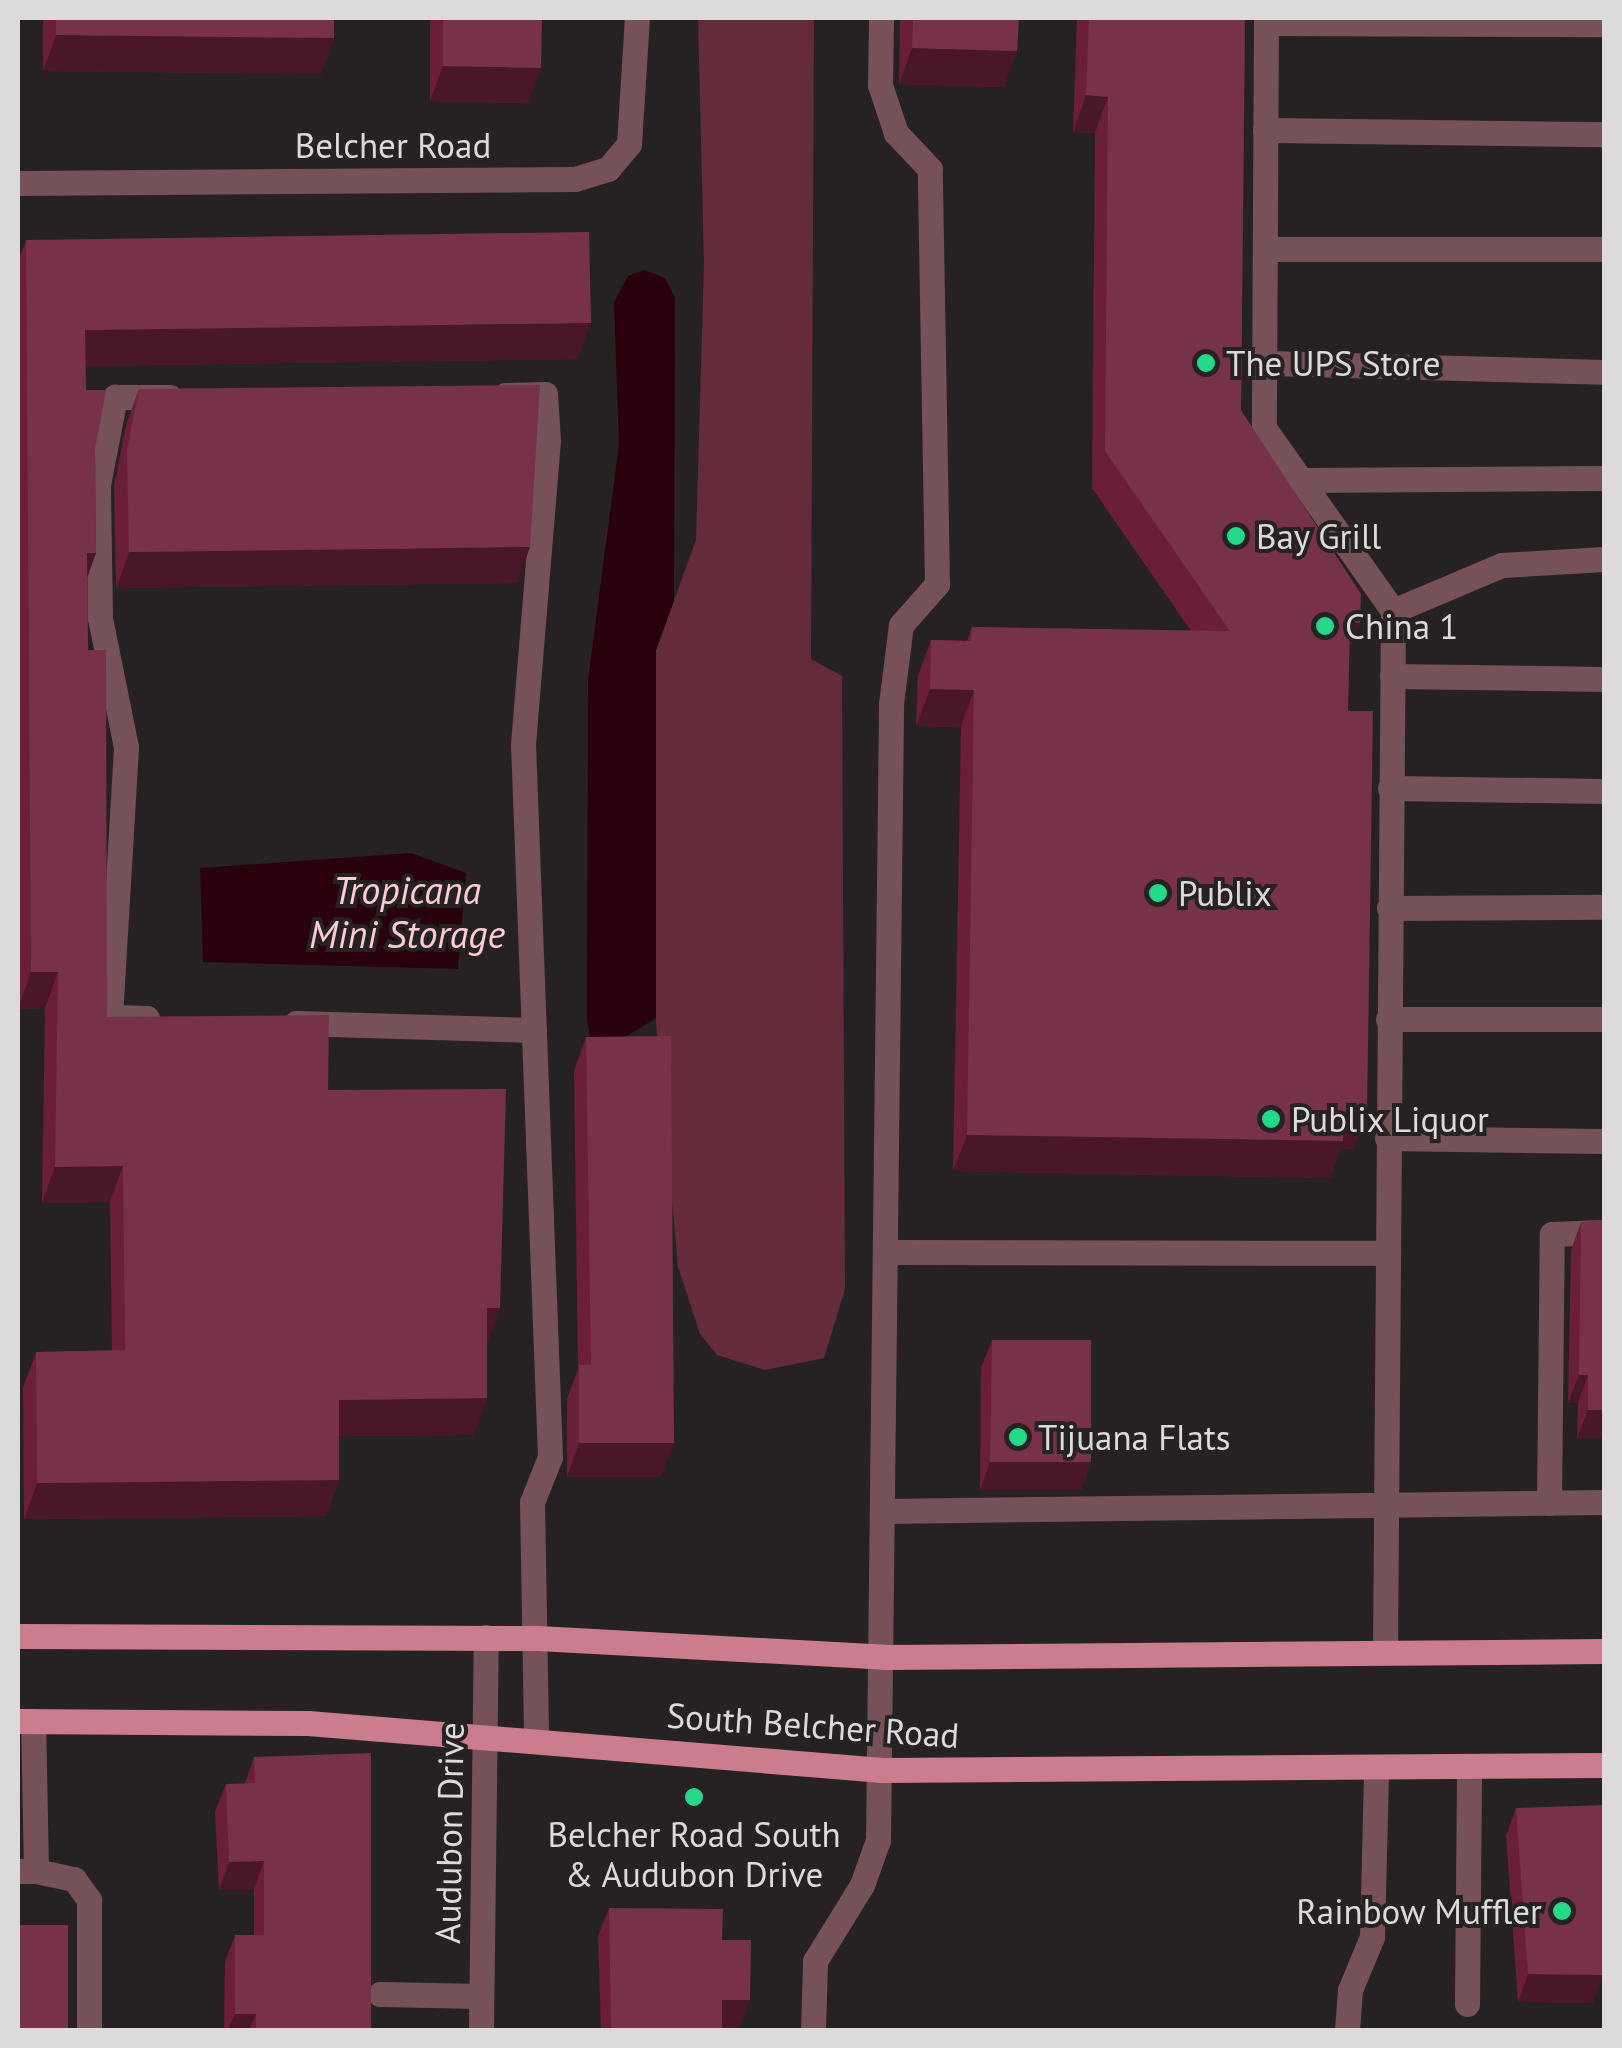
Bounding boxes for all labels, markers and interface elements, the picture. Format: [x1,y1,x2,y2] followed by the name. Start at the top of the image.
[295,124,491,166] street label: Belcher Road
[1226,342,1441,384] place label: The UPS Store
[1195,352,1217,374] marker: The UPS Store
[1256,515,1383,557] place label: Bay Grill
[1225,525,1247,547] marker: Bay Grill
[1345,605,1458,647] place label: China 1
[1314,615,1336,637] marker: China 1
[309,867,505,956] water label: Tropicana Mini Storage
[1178,872,1272,914] place label: Publix
[1147,882,1169,904] marker: Publix
[1291,1098,1490,1140] place label: Publix Liquor
[1260,1108,1282,1130] marker: Publix Liquor
[1038,1416,1230,1458] place label: Tijuana Flats
[1007,1426,1029,1448] marker: Tijuana Flats
[665,1694,961,1756] street label: South Belcher Road
[426,1722,472,1944] street label: Audubon Drive
[683,1786,705,1808] marker: Belcher Road South & Audubon Drive
[547,1813,841,1895] place label: Belcher Road South & Audubon Drive
[1295,1890,1542,1932] place label: Rainbow Muffler
[1551,1900,1573,1922] marker: Rainbow Muffler

